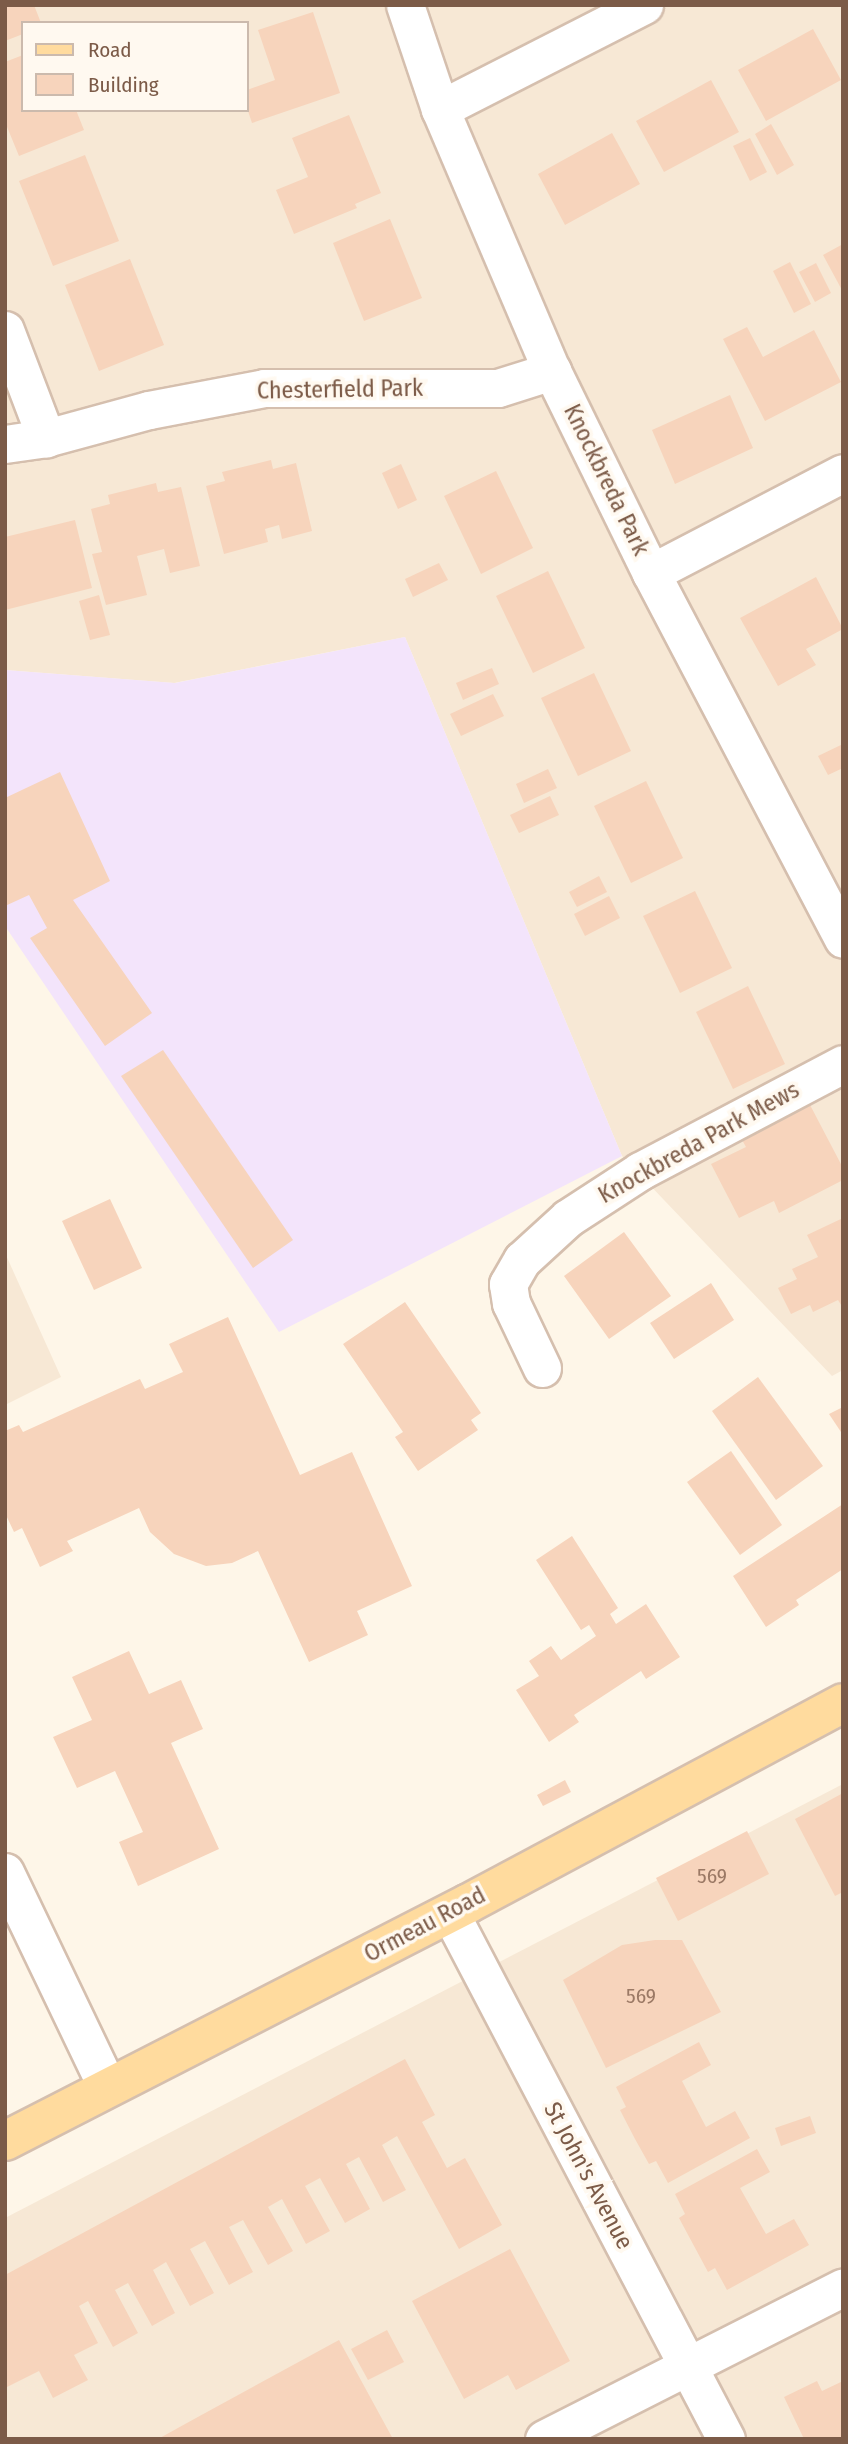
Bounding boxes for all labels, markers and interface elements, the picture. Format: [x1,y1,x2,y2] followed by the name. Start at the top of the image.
[21,21,248,112] legend
[88,37,132,63] text: Road
[88,72,159,98] text: Building
[257,374,423,406] street label: Chesterfield Park
[557,400,655,560] street label: Knockbreda Park
[594,1076,804,1210] street label: Knockbreda Park Mews
[697,1863,727,1889] house number: 569
[359,1881,491,1969] street label: Ormeau Road
[626,1983,656,2009] house number: 569
[537,2098,639,2254] street label: St John's Avenue

